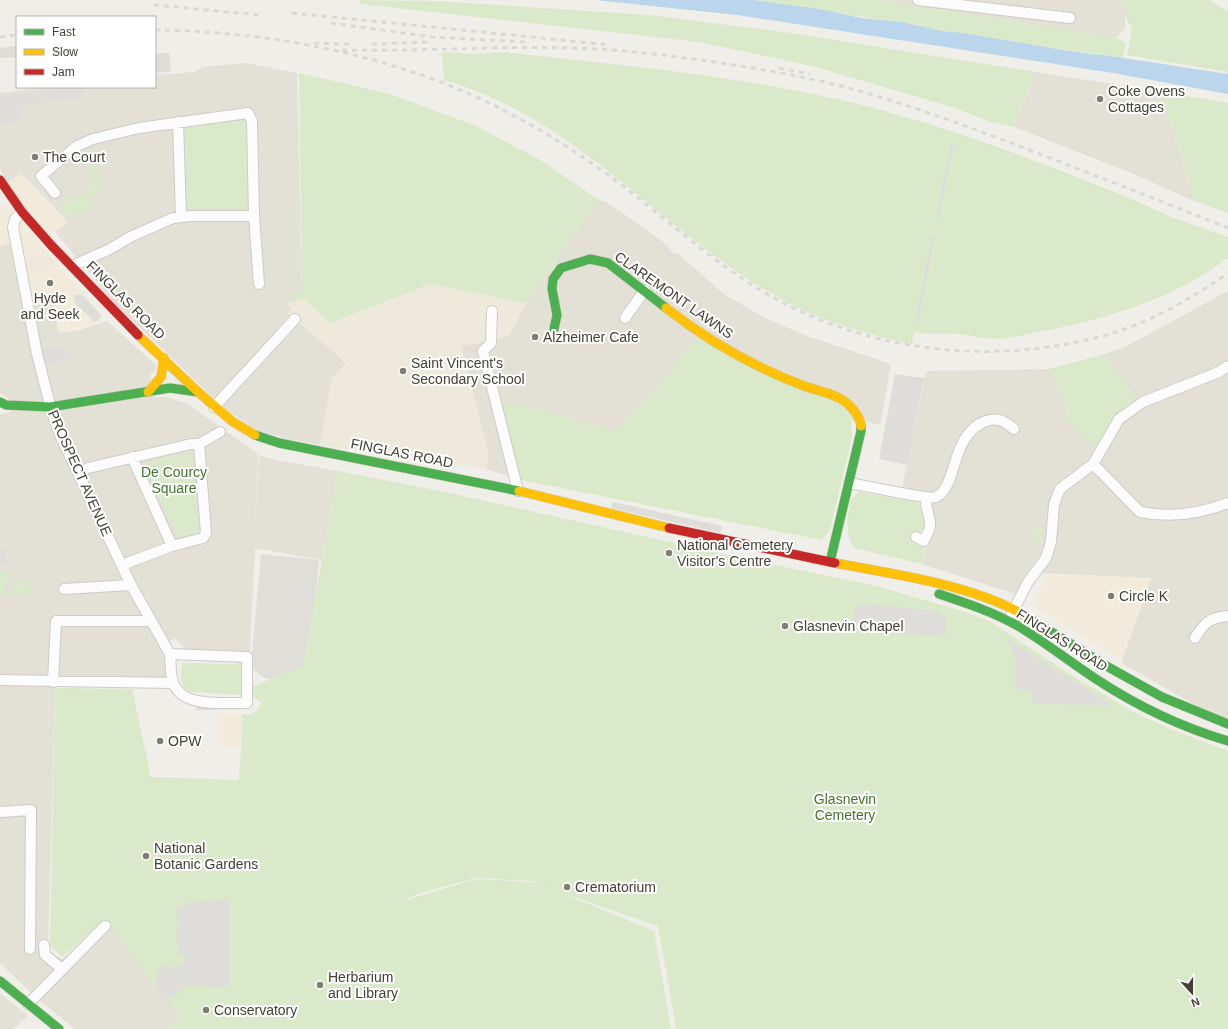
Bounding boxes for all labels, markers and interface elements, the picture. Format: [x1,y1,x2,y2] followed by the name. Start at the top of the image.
[16,16,156,88] legend
[52,25,76,39] text: Fast
[52,45,78,59] text: Slow
[52,65,75,79] text: Jam
[1108,83,1185,115] place label: Coke Ovens Cottages
[1095,94,1105,104] marker: Coke Ovens Cottages
[43,149,105,165] place label: The Court
[30,152,40,162] marker: The Court
[612,248,736,342] street label: CLAREMONT LAWNS
[83,257,169,343] street label: FINGLAS ROAD
[45,278,55,288] marker: Hyde and Seek
[20,290,81,322] place label: Hyde and Seek
[543,329,639,345] place label: Alzheimer Cafe
[530,332,540,342] marker: Alzheimer Cafe
[411,355,525,387] place label: Saint Vincent's Secondary School
[398,366,408,376] marker: Saint Vincent's Secondary School
[45,407,115,539] street label: PROSPECT AVENUE
[349,435,455,471] street label: FINGLAS ROAD
[141,464,207,496] park label: De Courcy Square
[677,537,793,569] place label: National Cemetery Visitor's Centre
[664,548,674,558] marker: National Cemetery Visitor's Centre
[1119,588,1169,604] place label: Circle K
[1106,591,1116,601] marker: Circle K
[1014,606,1110,674] street label: FINGLAS ROAD
[793,618,904,634] place label: Glasnevin Chapel
[780,621,790,631] marker: Glasnevin Chapel
[168,733,202,749] place label: OPW
[155,736,165,746] marker: OPW
[814,791,876,823] park label: Glasnevin Cemetery
[154,840,258,872] place label: National Botanic Gardens
[141,851,151,861] marker: National Botanic Gardens
[575,879,656,895] place label: Crematorium
[562,882,572,892] marker: Crematorium
[328,969,398,1001] place label: Herbarium and Library
[1172,973,1212,1013] north arrow
[315,980,325,990] marker: Herbarium and Library
[1190,995,1201,1009] text: N
[214,1002,297,1018] place label: Conservatory
[201,1005,211,1015] marker: Conservatory

